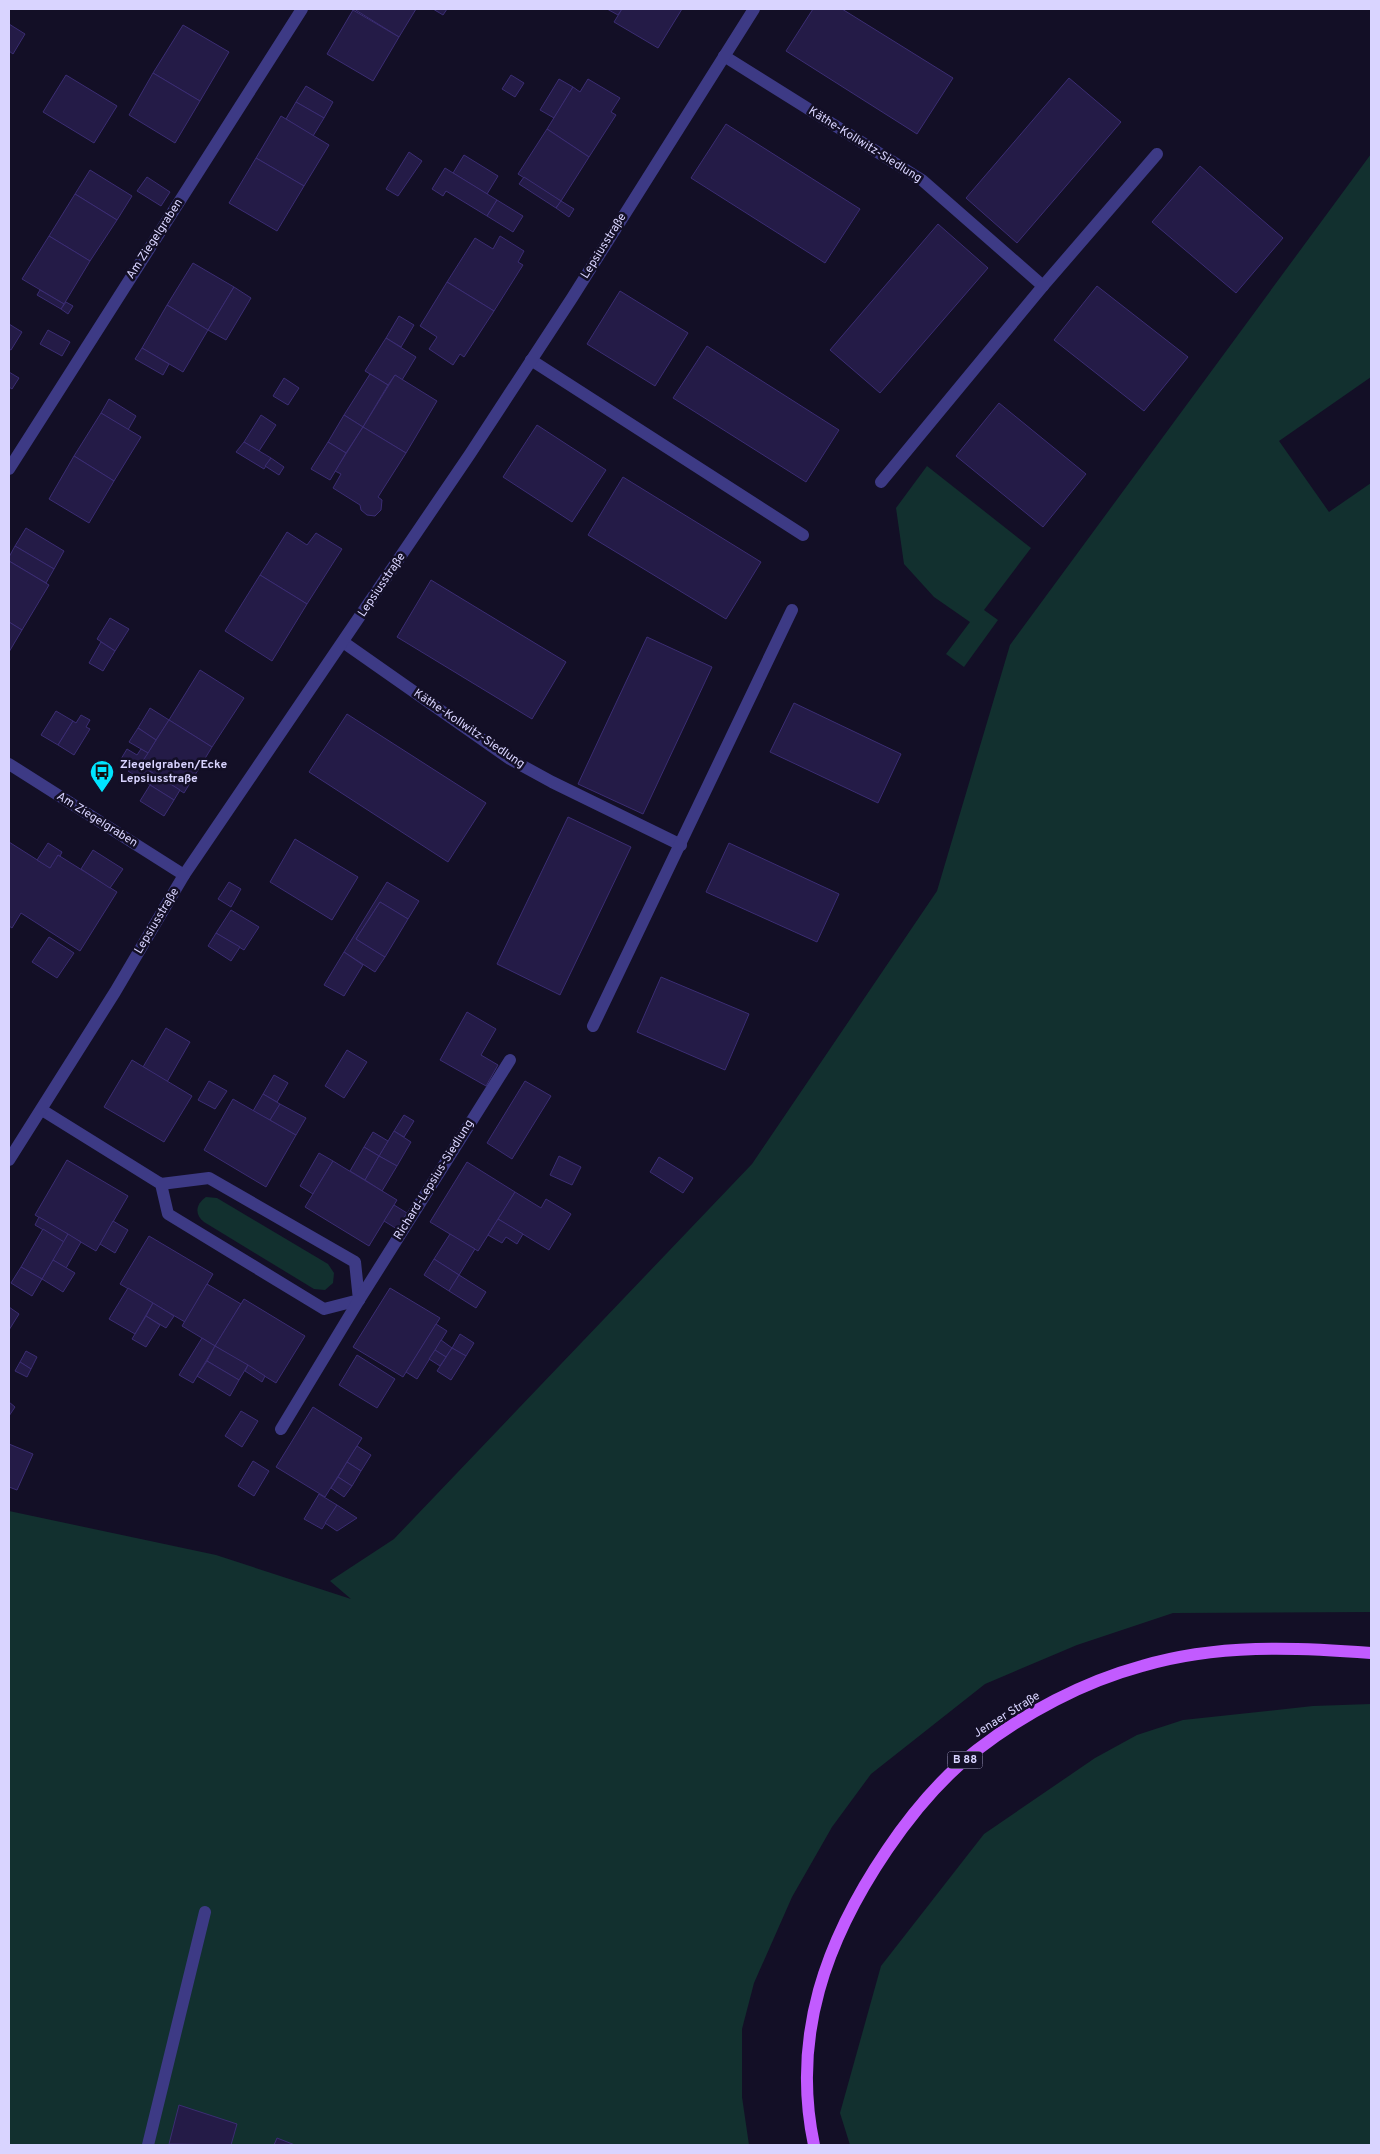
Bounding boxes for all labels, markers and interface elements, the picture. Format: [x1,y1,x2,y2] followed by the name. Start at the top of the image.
[805,103,925,187] street label: Käthe-Kollwitz-Siedlung
[123,196,187,282] street label: Am Ziegelgraben
[578,210,630,282] street label: Lepsiusstraße
[355,550,409,620] street label: Lepsiusstraße
[410,686,528,772] street label: Käthe-Kollwitz-Siedlung
[120,757,227,787] place label: Ziegelgraben/Ecke Lepsiusstraße
[89,759,115,793] bus stop icon: Ziegelgraben/Ecke Lepsiusstraße
[53,789,141,851] street label: Am Ziegelgraben
[131,885,183,957] street label: Lepsiusstraße
[390,1117,478,1243] street label: Richard-Lepsius-Siedlung
[971,1688,1043,1742] street label: Jenaer Straße
[948,1752,982,1768] road number: B 88

